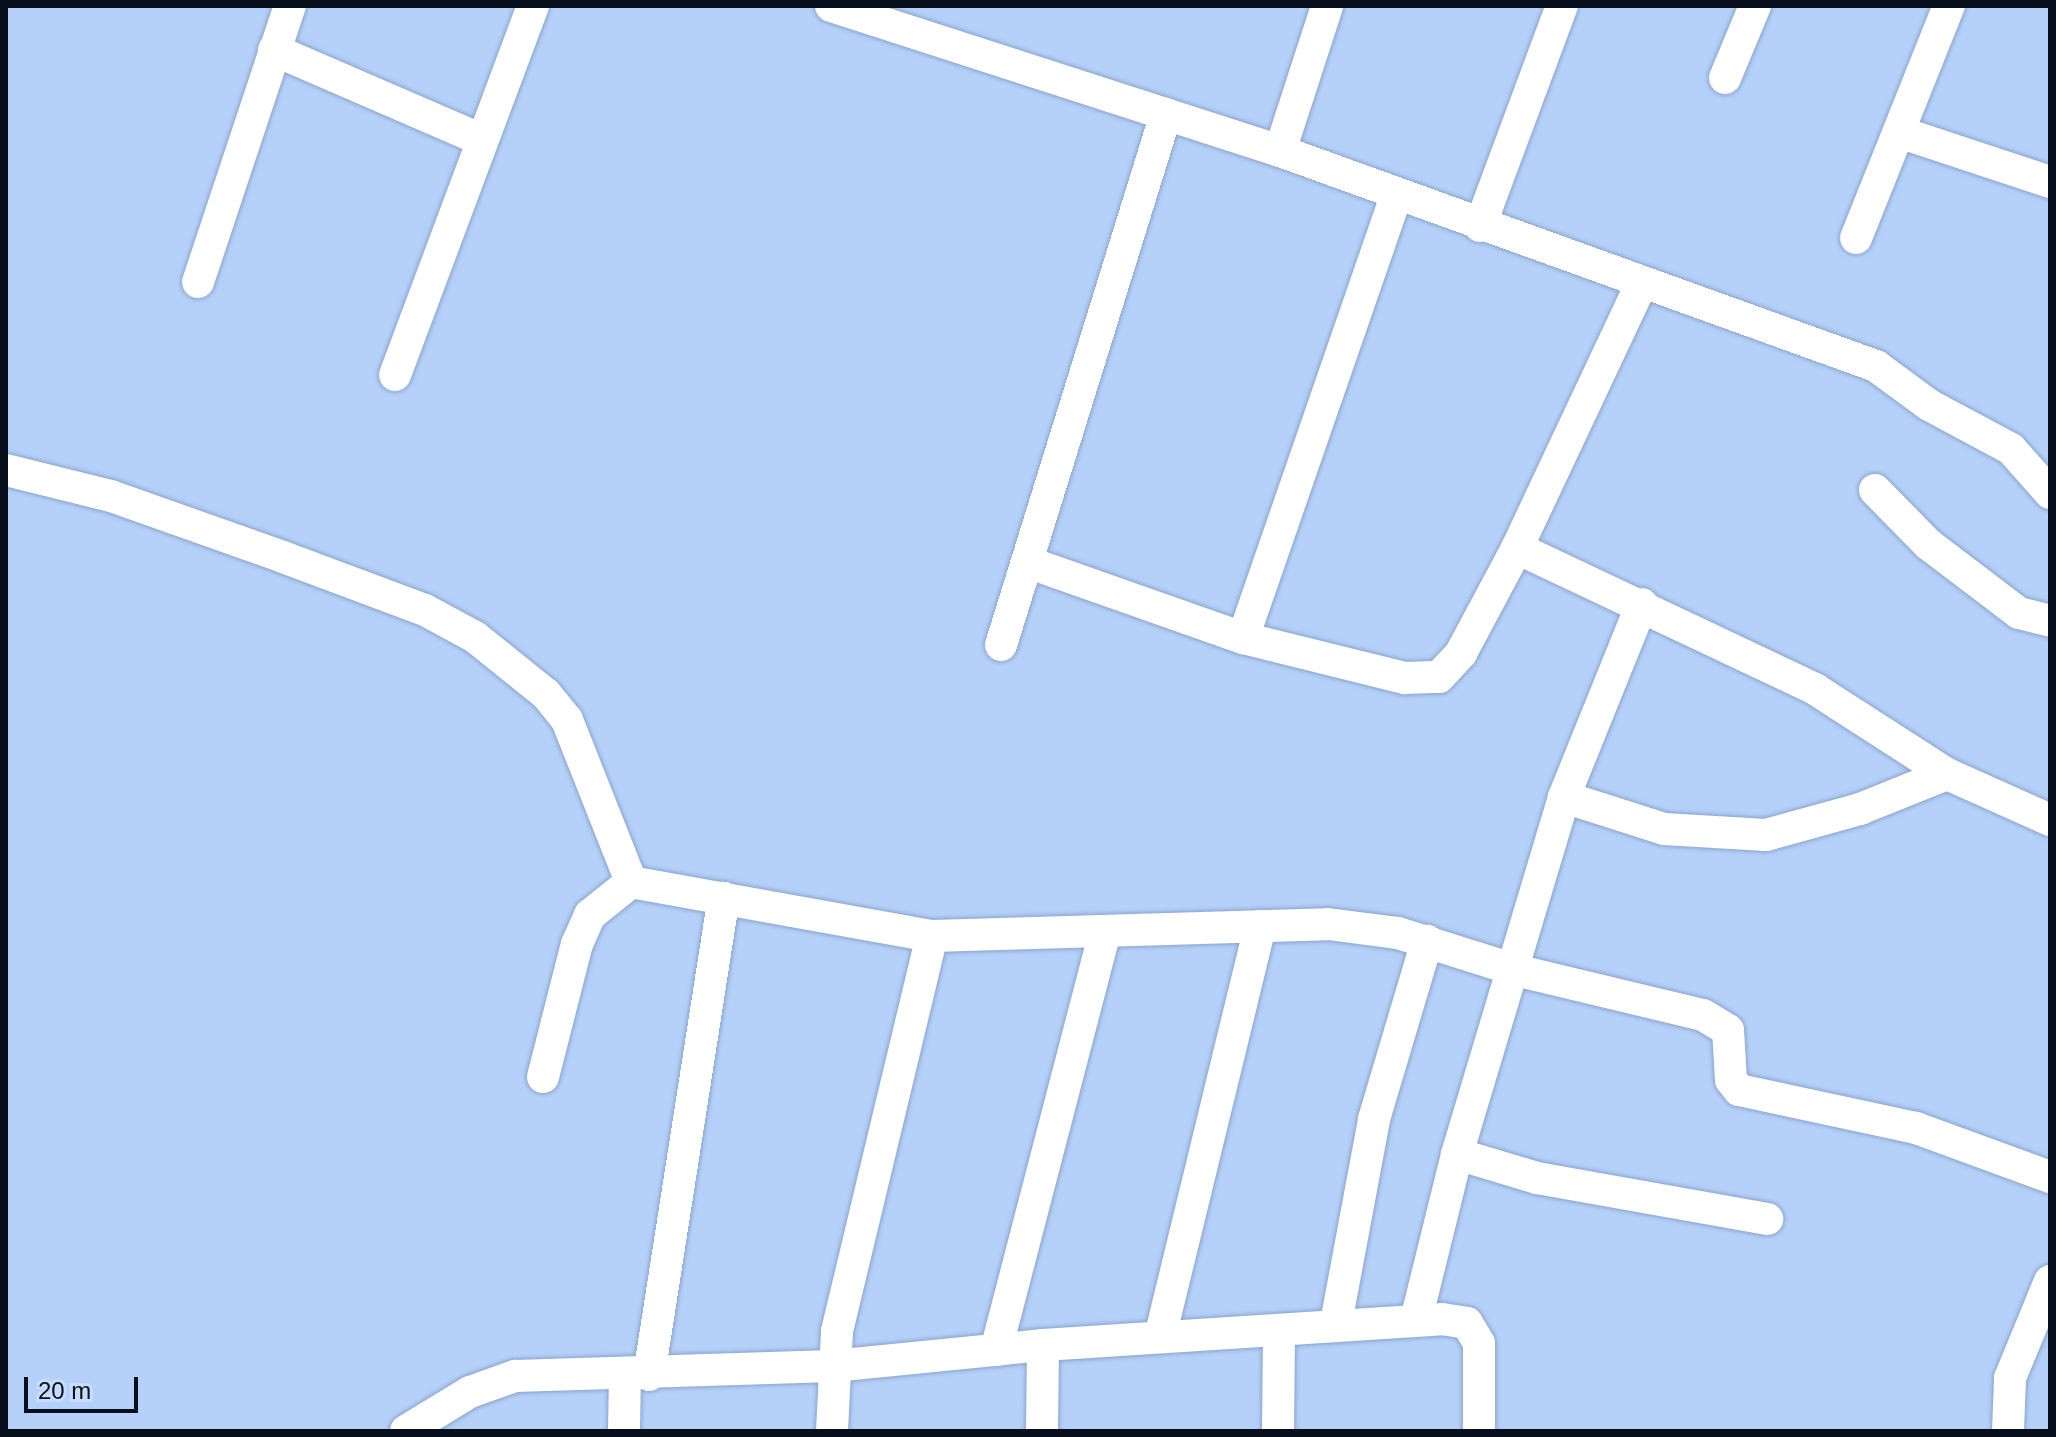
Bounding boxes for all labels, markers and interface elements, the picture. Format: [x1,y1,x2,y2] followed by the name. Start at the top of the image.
[28,1361,142,1411] scale bar
[38,1377,91,1404] text: 20 m

